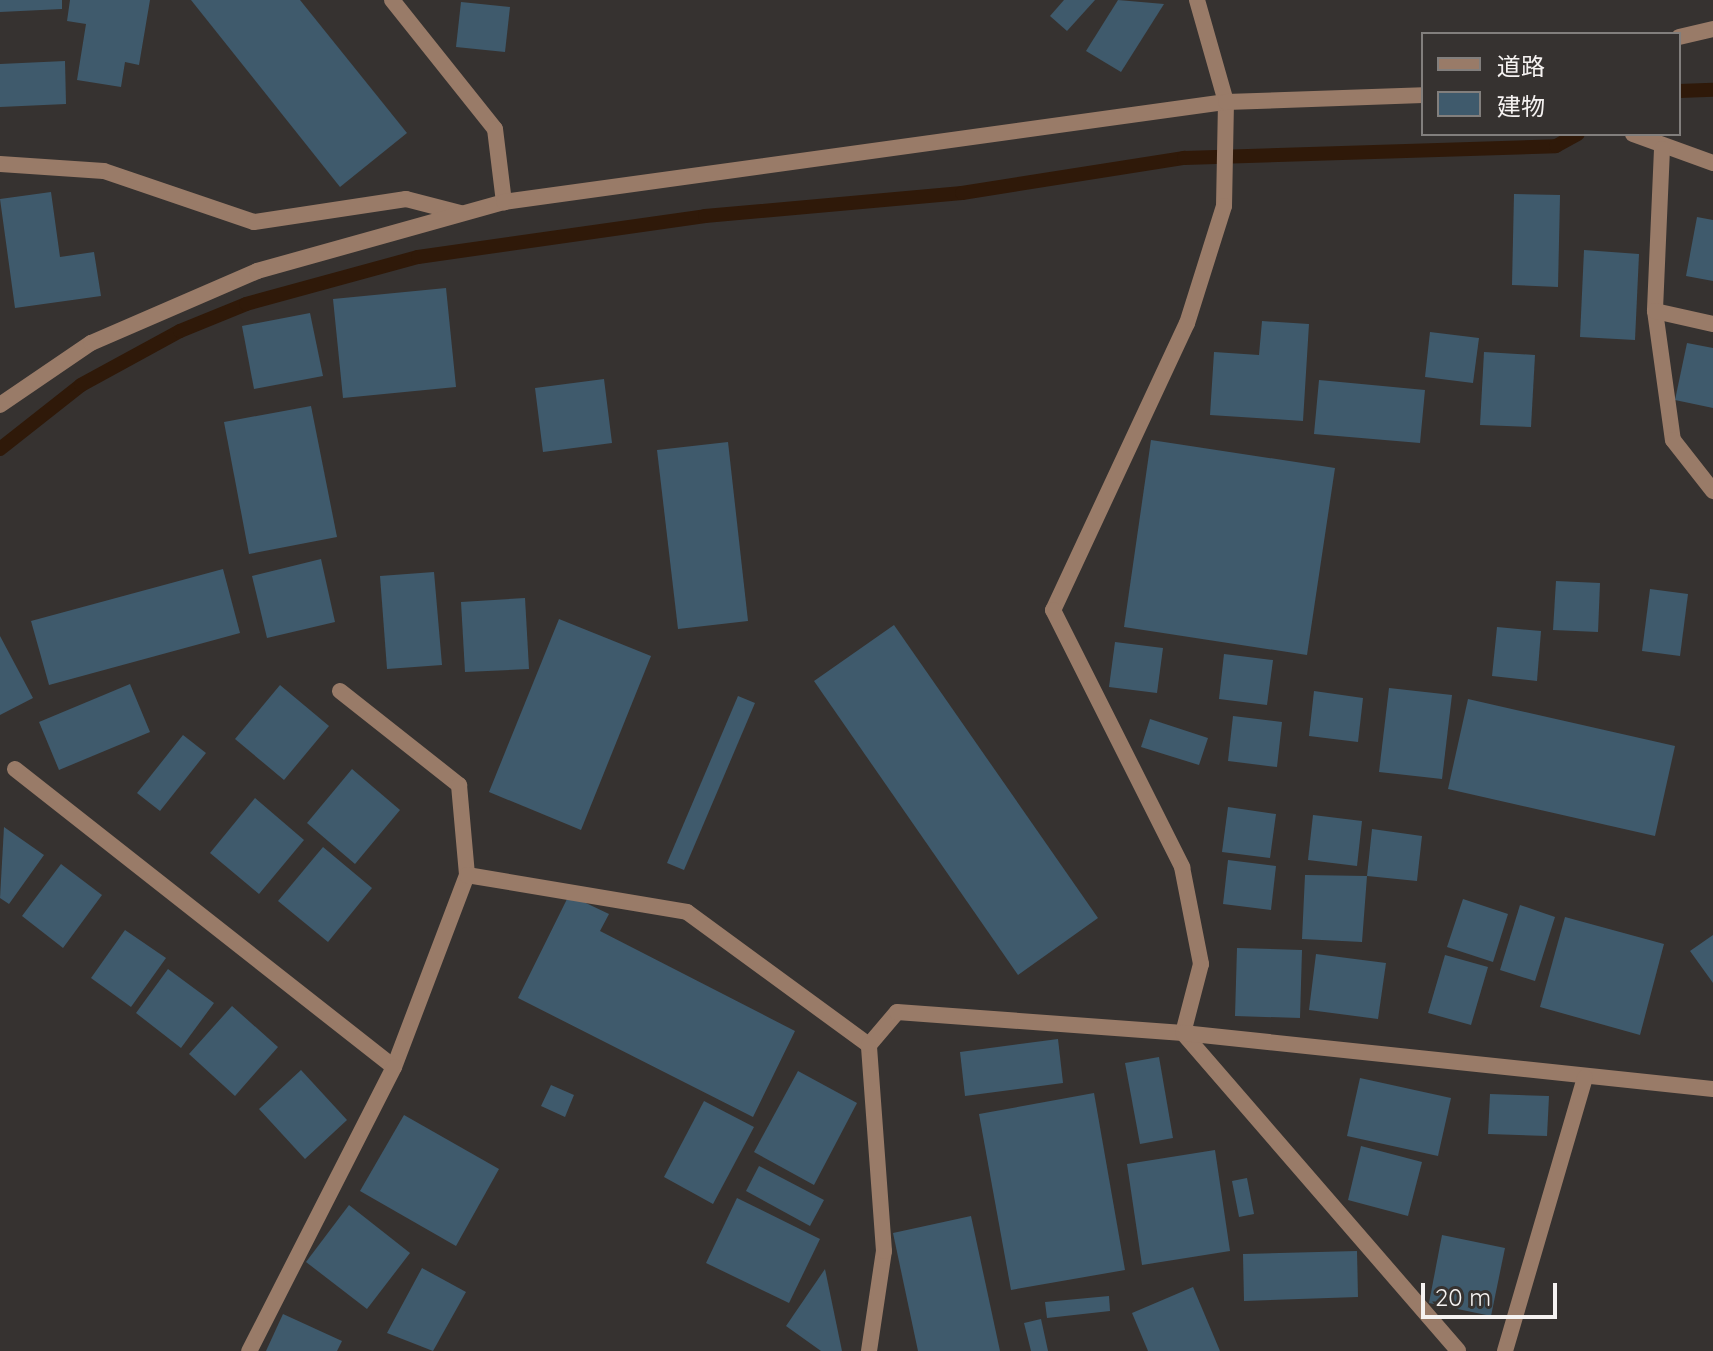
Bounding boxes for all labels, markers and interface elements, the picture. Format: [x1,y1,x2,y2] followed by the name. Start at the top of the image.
[1421,32,1681,136] legend
[1497,51,1545,81] text: 道路
[1497,91,1545,121] text: 建物
[1425,1267,1561,1317] scale bar
[1435,1282,1491,1312] text: 20 m

